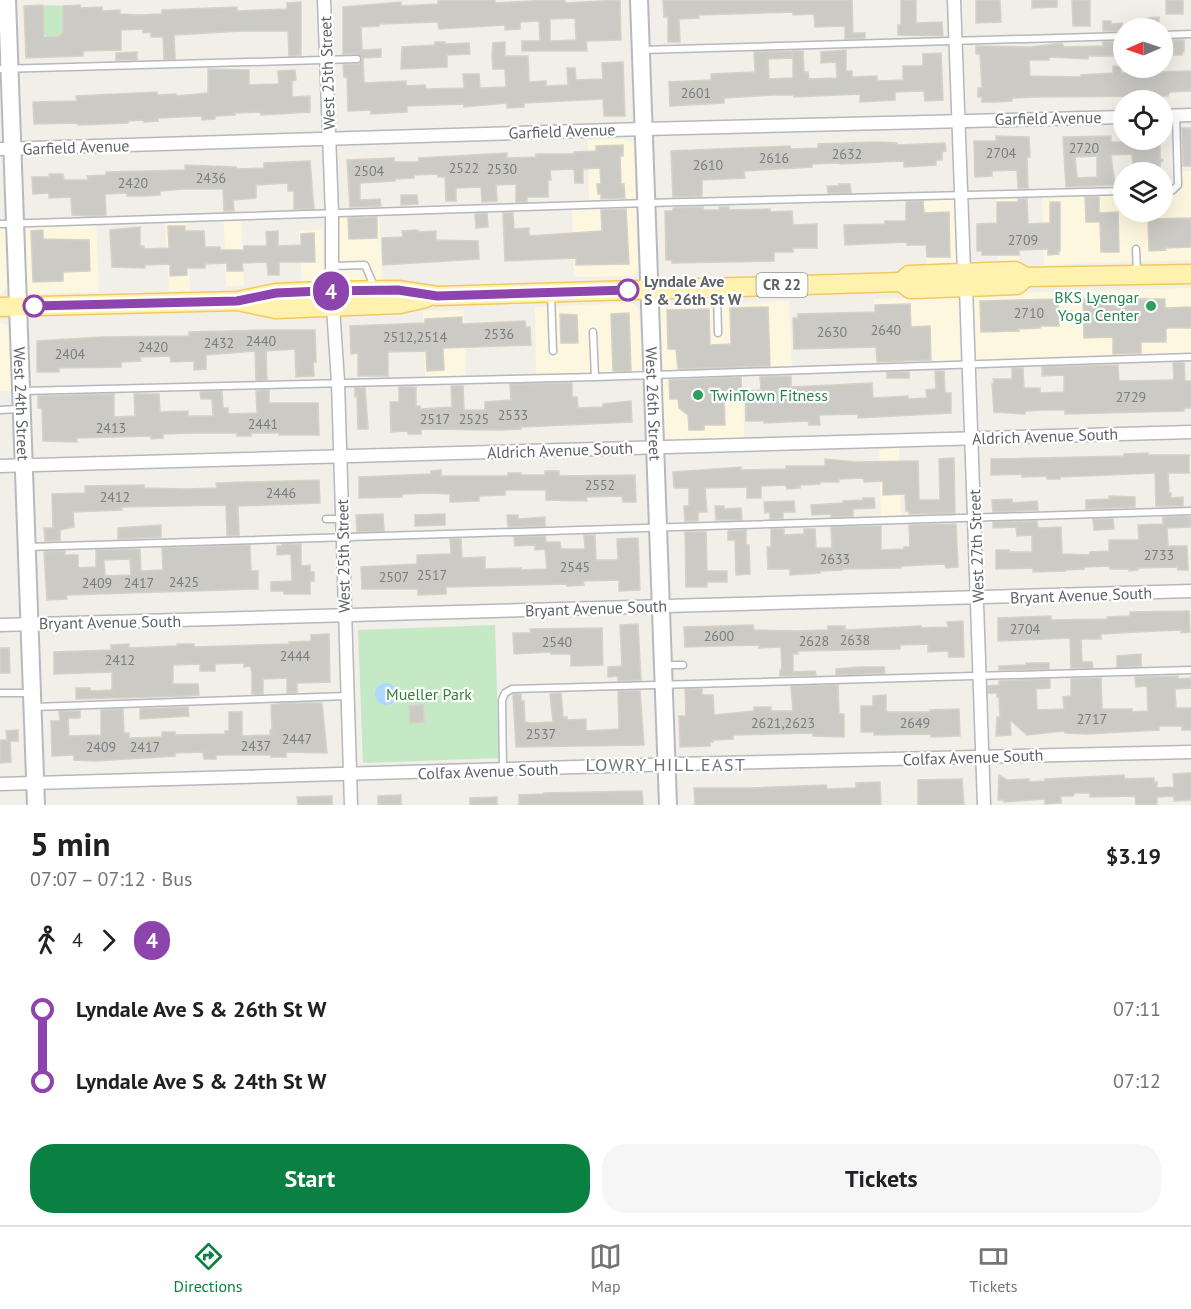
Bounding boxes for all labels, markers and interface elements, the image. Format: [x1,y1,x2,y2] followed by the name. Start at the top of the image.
[315,15,339,130] street label: West 25th Street
[1113,18,1173,78] north arrow
[1113,18,1173,222] map controls
[681,84,711,102] house number: 2601
[1113,90,1173,150] button: locate
[994,107,1102,129] street label: Garfield Avenue
[508,119,616,143] street label: Garfield Avenue
[22,135,130,159] street label: Garfield Avenue
[1069,139,1100,157] house number: 2720
[986,144,1017,162] house number: 2704
[832,145,862,163] house number: 2632
[759,149,789,167] house number: 2616
[693,156,724,174] house number: 2610
[449,159,479,177] house number: 2522
[487,160,518,178] house number: 2530
[354,162,385,180] house number: 2504
[1113,162,1173,222] button: layers
[196,169,226,187] house number: 2436
[118,174,149,192] house number: 2420
[1008,231,1038,249] house number: 2709
[644,271,742,309] place label: Lyndale Ave S & 26th St W
[312,272,350,310] line badge: 4
[756,273,808,297] road number: CR 22
[325,278,337,305] text: 4
[617,279,639,301] marker: Lyndale Ave S & 26th St W
[1054,287,1140,325] place label: BKS Lyengar Yoga Center
[23,295,45,317] unlabelled marker
[1144,299,1158,313] marker: BKS Lyengar Yoga Center
[1014,304,1045,322] house number: 2710
[871,321,902,339] house number: 2640
[817,323,848,341] house number: 2630
[484,325,514,343] house number: 2536
[383,328,447,346] house number: 2512,2514
[246,332,277,350] house number: 2440
[204,334,234,352] house number: 2432
[138,338,169,356] house number: 2420
[55,345,86,363] house number: 2404
[9,346,34,462] street label: West 24th Street
[641,346,666,462] street label: West 26th Street
[710,385,828,405] place label: TwinTown Fitness
[691,388,705,402] marker: TwinTown Fitness
[1116,388,1146,406] house number: 2729
[498,406,528,424] house number: 2533
[420,410,450,428] house number: 2517
[459,410,489,428] house number: 2525
[248,415,278,433] house number: 2441
[96,419,126,437] house number: 2413
[972,423,1118,449] street label: Aldrich Avenue South
[487,437,633,463] street label: Aldrich Avenue South
[585,476,615,494] house number: 2552
[266,484,296,502] house number: 2446
[100,488,130,506] house number: 2412
[964,488,988,603] street label: West 27th Street
[332,498,354,613] street label: West 25th Street
[1144,546,1174,564] house number: 2733
[820,550,850,568] house number: 2633
[560,558,590,576] house number: 2545
[417,566,447,584] house number: 2517
[379,568,409,586] house number: 2507
[169,573,199,591] house number: 2425
[82,574,112,592] house number: 2409
[124,574,154,592] house number: 2417
[1010,583,1152,607] street label: Bryant Avenue South
[525,596,667,620] street label: Bryant Avenue South
[39,611,181,633] street label: Bryant Avenue South
[1010,620,1041,638] house number: 2704
[704,627,735,645] house number: 2600
[840,631,870,649] house number: 2638
[799,632,829,650] house number: 2628
[542,633,573,651] house number: 2540
[280,647,311,665] house number: 2444
[105,651,135,669] house number: 2412
[386,684,472,704] park label: Mueller Park
[1077,710,1107,728] house number: 2717
[751,714,815,732] house number: 2621,2623
[900,714,930,732] house number: 2649
[526,725,556,743] house number: 2537
[282,730,312,748] house number: 2447
[241,737,271,755] house number: 2437
[86,738,116,756] house number: 2409
[130,738,160,756] house number: 2417
[902,745,1044,769] street label: Colfax Avenue South
[585,753,747,776] district label: LOWRY HILL EAST
[417,759,559,783] street label: Colfax Avenue South
[30,822,111,865] text: 5 min
[1106,842,1161,870] text: $3.19
[30,866,192,892] text: 07:07 – 07:12 · Bus
[30,924,63,957] icon: walk
[92,924,125,957] icon: forward
[72,927,83,953] text: 4
[146,927,158,954] text: 4
[76,995,326,1023] text: Lyndale Ave S & 26th St W
[1113,996,1161,1022] text: 07:11
[76,1067,326,1095] text: Lyndale Ave S & 24th St W
[1113,1068,1161,1094] text: 07:12
[30,1144,590,1213] button: Start
[602,1144,1161,1213] button: Tickets
[173,1240,243,1296] tab: Directions
[589,1240,622,1296] tab: Map
[969,1240,1018,1296] tab: Tickets

